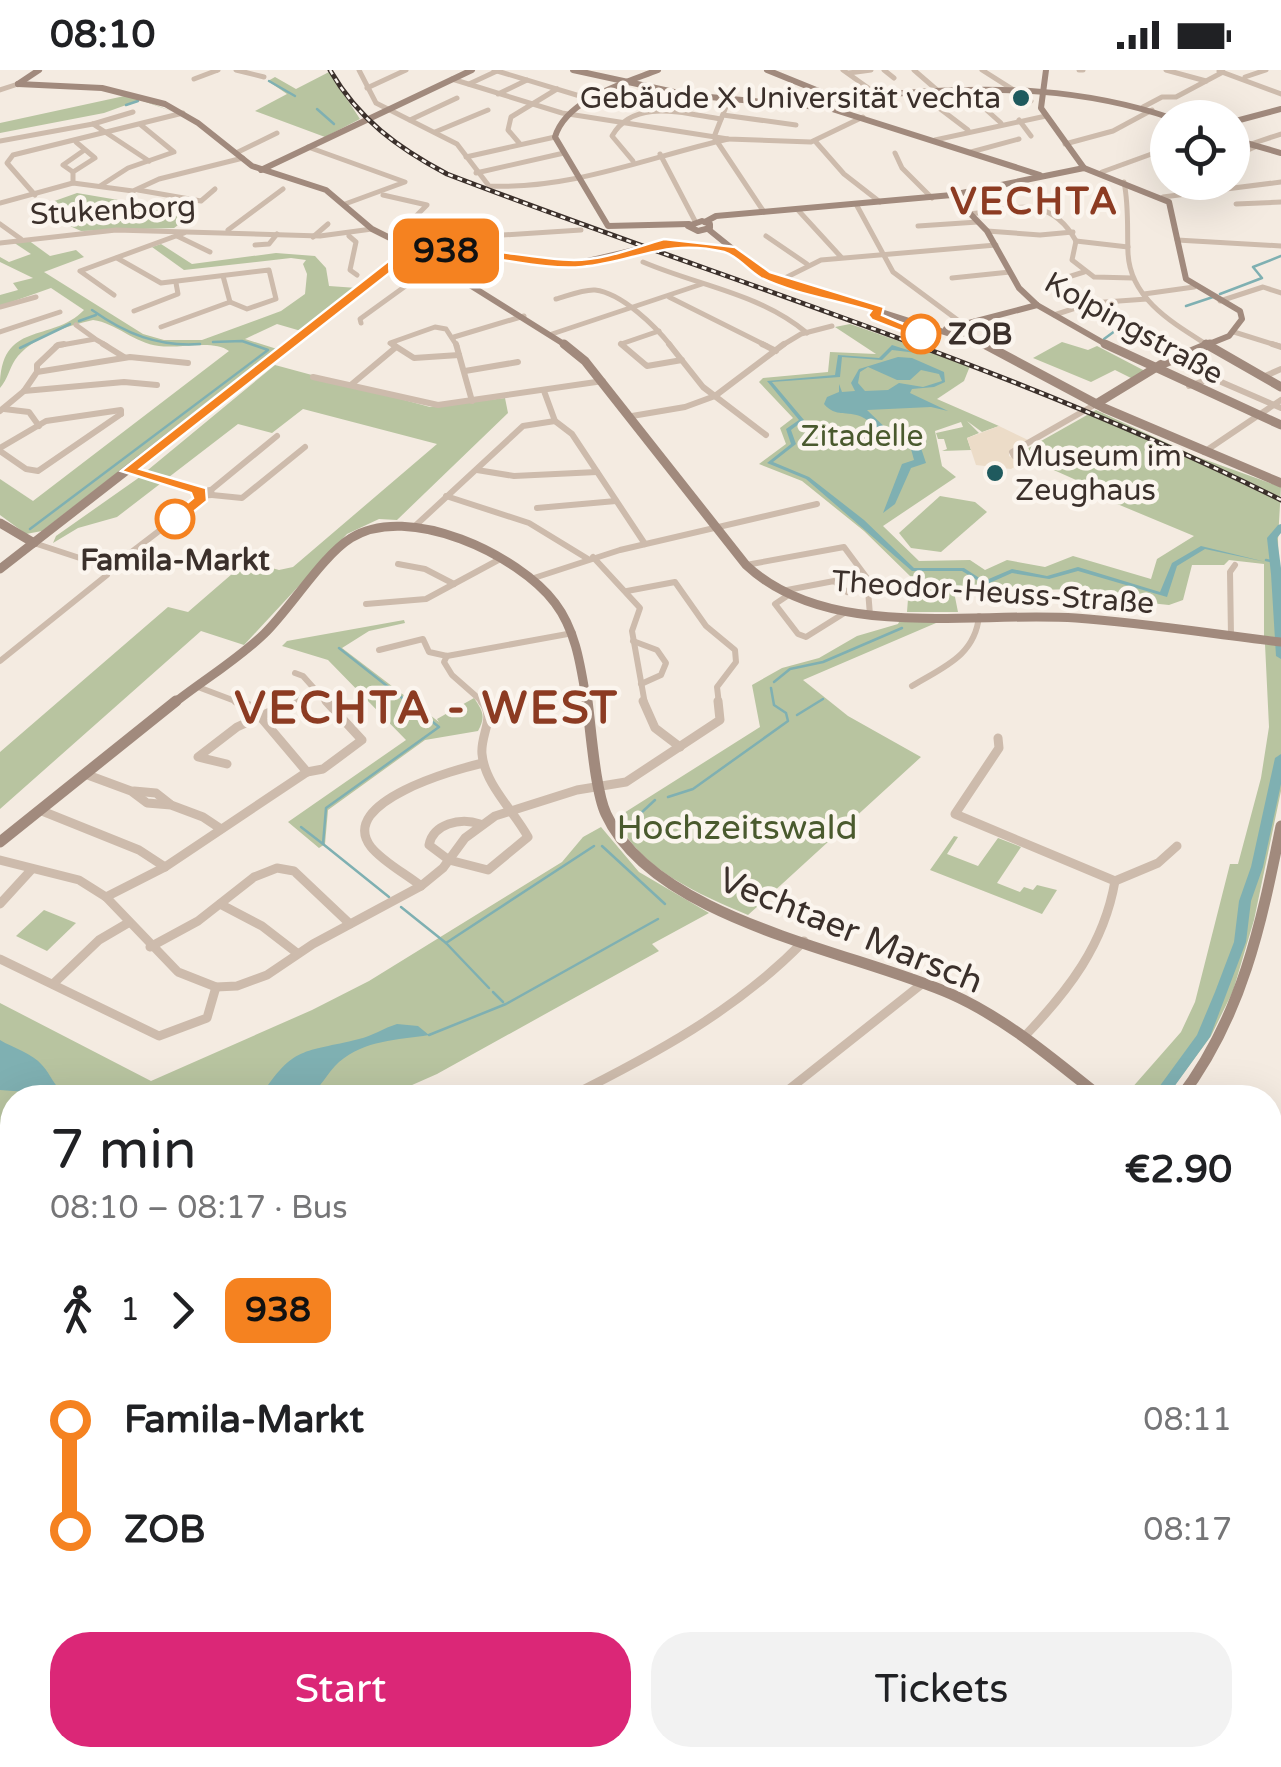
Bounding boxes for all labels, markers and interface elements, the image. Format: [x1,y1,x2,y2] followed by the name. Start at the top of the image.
[50,12,155,58] text: 08:10
[580,80,1001,117] place label: Gebäude X Universität vechta
[1010,87,1032,109] marker: Gebäude X Universität vechta
[1150,100,1250,200] map controls
[1150,100,1250,200] button: locate
[950,179,1120,225] district label: VECHTA
[29,188,197,233] street label: Stukenborg
[388,218,504,284] line badge: 938
[413,230,479,272] text: 938
[1038,264,1230,393] street label: Kolpingstraße
[902,315,940,353] marker: ZOB
[948,316,1012,353] place label: ZOB
[801,418,923,455] park label: Zitadelle
[1015,438,1182,509] place label: Museum im Zeughaus
[984,462,1006,484] marker: Museum im Zeughaus
[156,500,194,538] marker: Famila-Markt
[80,542,270,579] place label: Famila-Markt
[830,563,1156,622] street label: Theodor-Heuss-Straße
[235,682,620,736] district label: VECHTA - WEST
[616,807,858,849] park label: Hochzeitswald
[713,859,989,1003] street label: Vechtaer Marsch
[50,1118,197,1184] text: 7 min
[1125,1147,1232,1193] text: €2.90
[50,1189,348,1227] text: 08:10 – 08:17 · Bus
[50,1283,105,1338] icon: walk
[155,1283,210,1338] icon: forward
[245,1289,311,1331] text: 938
[120,1291,140,1329] text: 1
[124,1397,364,1443] text: Famila-Markt
[1143,1401,1232,1439] text: 08:11
[124,1507,205,1553] text: ZOB
[1143,1511,1232,1549] text: 08:17
[50,1632,631,1747] button: Start
[651,1632,1232,1747] button: Tickets

